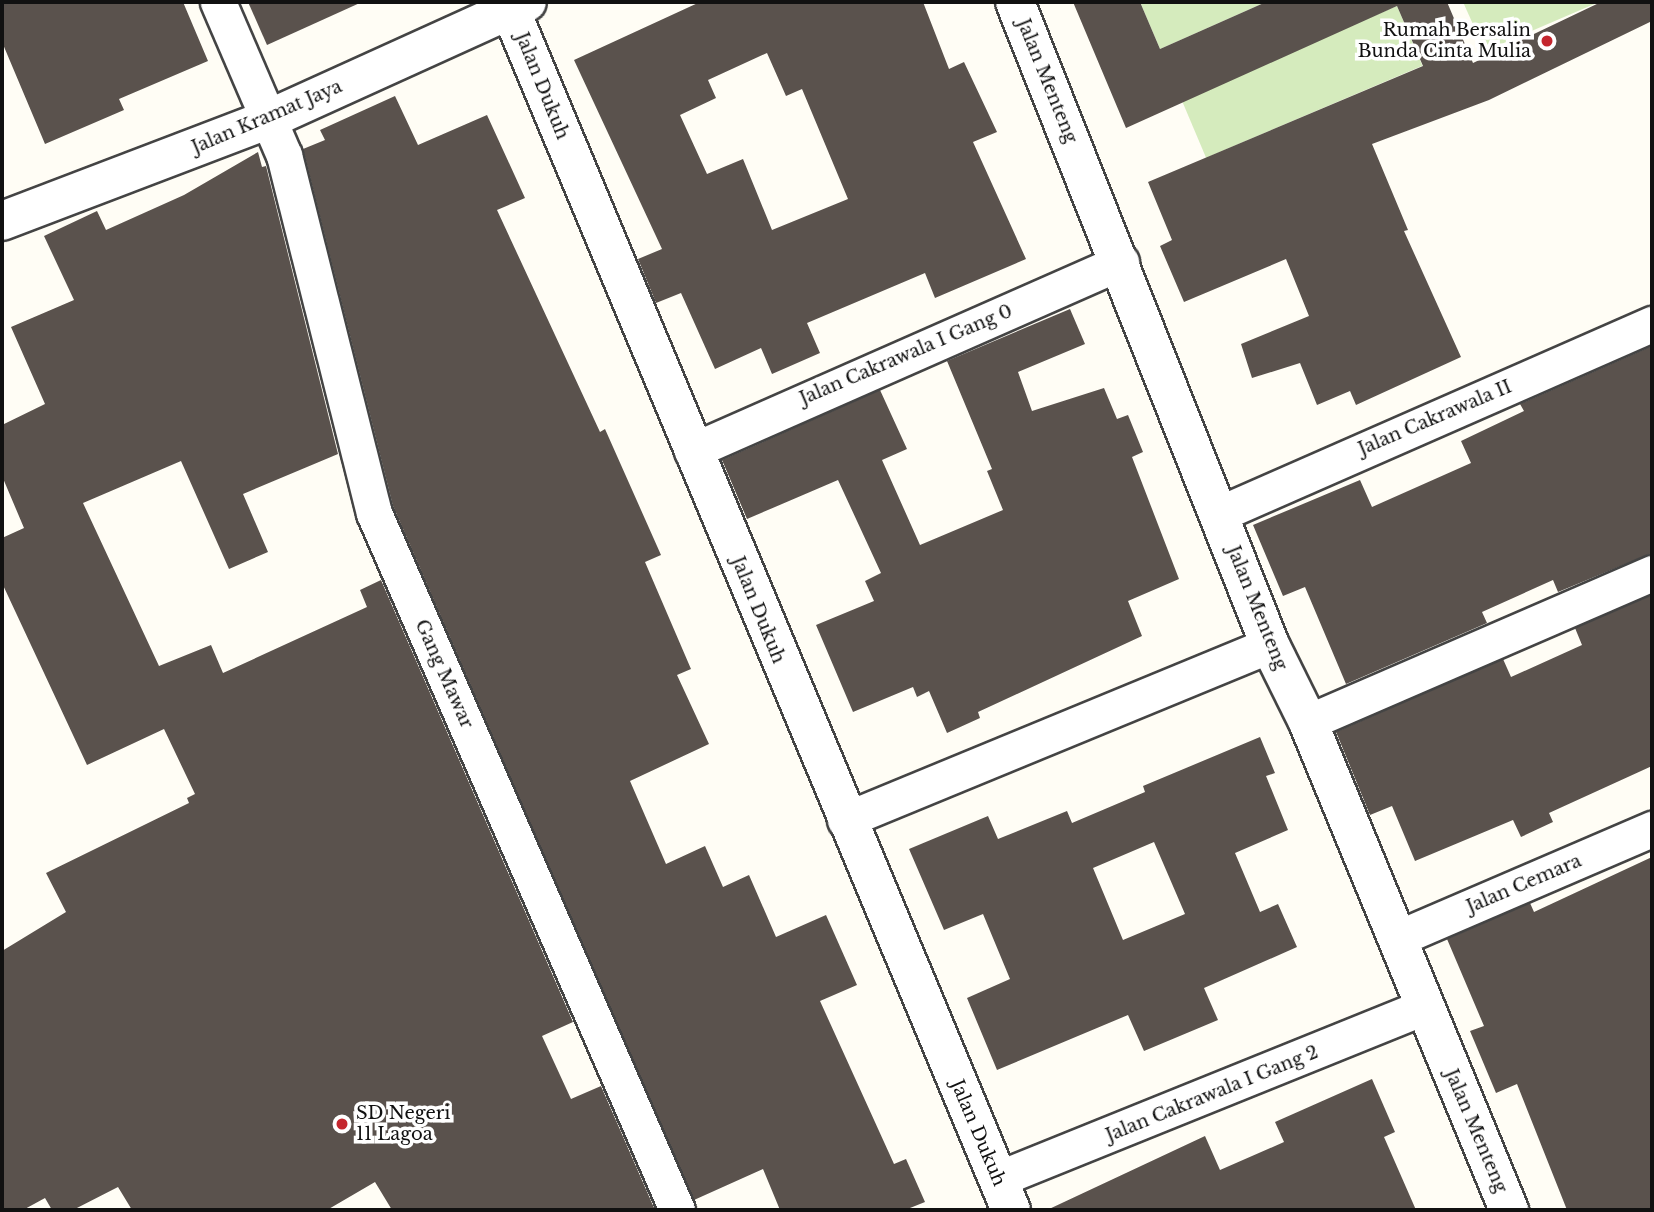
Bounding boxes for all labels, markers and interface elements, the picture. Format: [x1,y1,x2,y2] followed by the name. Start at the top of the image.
[1012,16,1082,146] street label: Jalan Menteng
[1357,20,1531,62] place label: Rumah Bersalin Bunda Cinta Mulia
[511,29,573,143] street label: Jalan Dukuh
[1537,31,1557,51] marker: Rumah Bersalin Bunda Cinta Mulia
[189,76,345,158] street label: Jalan Kramat Jaya
[796,300,1016,410] street label: Jalan Cakrawala I Gang 0
[1355,376,1515,460] street label: Jalan Cakrawala II
[1222,543,1292,673] street label: Jalan Menteng
[727,553,789,667] street label: Jalan Dukuh
[410,616,478,732] street label: Gang Mawar
[1463,850,1585,918] street label: Jalan Cemara
[1103,1041,1321,1147] street label: Jalan Cakrawala I Gang 2
[1440,1066,1512,1196] street label: Jalan Menteng
[946,1077,1010,1189] street label: Jalan Dukuh
[356,1103,450,1146] place label: SD Negeri 11 Lagoa
[334,1116,350,1132] marker: SD Negeri 11 Lagoa

